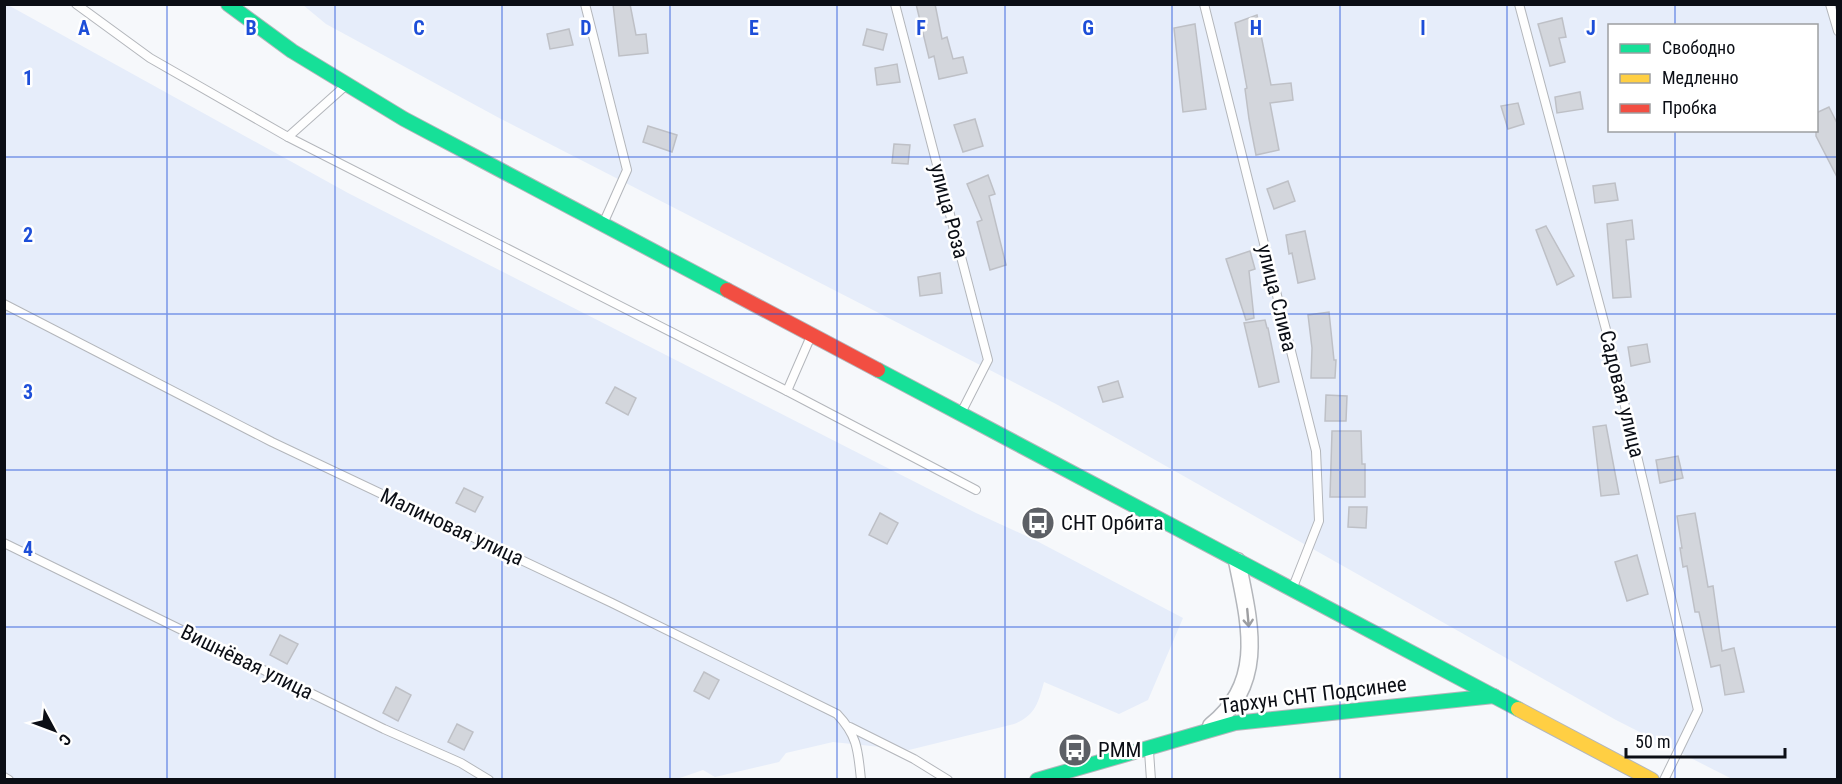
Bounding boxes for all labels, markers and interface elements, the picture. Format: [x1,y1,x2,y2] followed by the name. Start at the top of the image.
[78,16,90,40] text: A
[245,16,257,40] text: B
[413,16,425,40] text: C
[580,16,592,40] text: D
[749,16,759,40] text: E
[916,16,926,40] text: F
[1082,16,1094,40] text: G
[1250,16,1262,40] text: H
[1420,16,1426,40] text: I
[1586,16,1596,40] text: J
[1608,24,1818,132] legend
[1662,37,1735,58] text: Свободно
[23,66,33,90] text: 1
[1662,67,1739,88] text: Медленно
[1662,97,1717,118] text: Пробка
[925,161,973,261] street label: улица Роза
[23,223,33,247] text: 2
[1252,242,1302,354] street label: улица Слива
[1595,328,1649,460] street label: Садовая улица
[23,380,33,404] text: 3
[377,483,527,571] street label: Малиновая улица
[1020,505,1056,541] bus stop icon: СНТ Орбита
[1061,511,1163,535] place label: СНТ Орбита
[23,537,33,561] text: 4
[1242,608,1253,628] one-way arrow
[177,620,317,704] street label: Вишнёвая улица
[1218,672,1408,718] street label: Тархун СНТ Подсинее
[24,700,84,760] north arrow
[1626,721,1785,759] scale bar
[55,730,75,749] text: С
[1635,731,1670,752] text: 50 m
[1057,732,1093,768] bus stop icon: РММ
[1098,738,1141,762] place label: РММ

